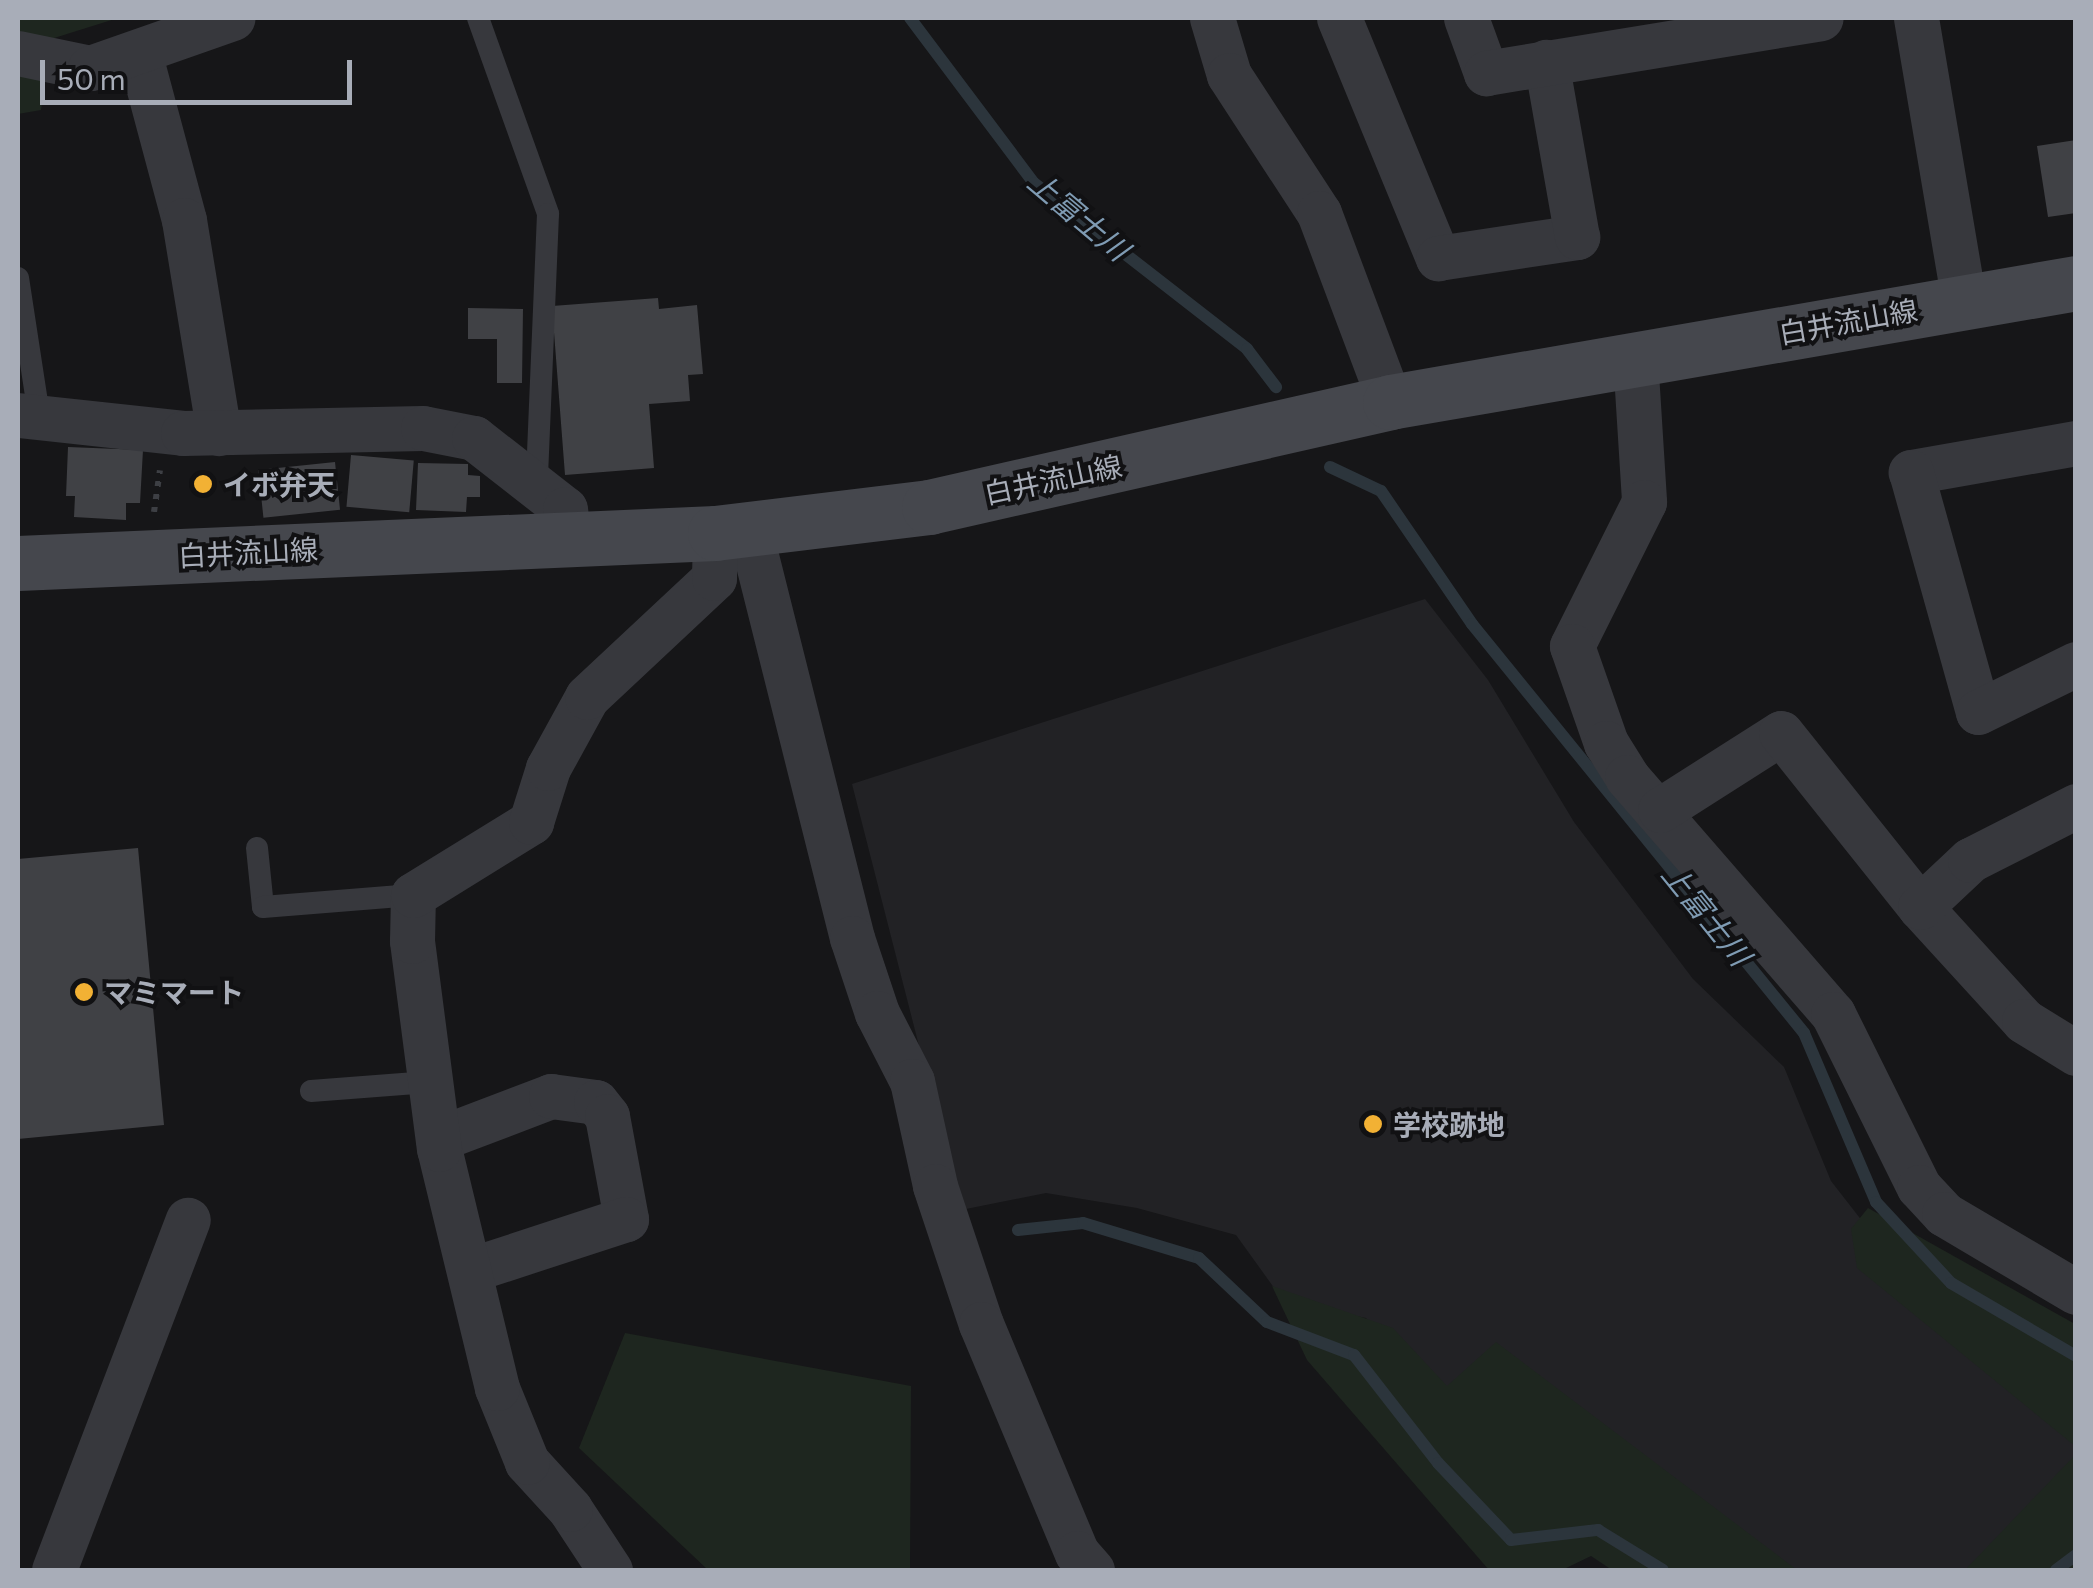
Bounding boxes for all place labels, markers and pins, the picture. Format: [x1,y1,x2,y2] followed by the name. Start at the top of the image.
[223,467,335,501] place label: イボ弁天
[192,473,214,495] marker: イボ弁天
[104,975,244,1009] place label: マミマート
[73,981,95,1003] marker: マミマート
[1393,1107,1505,1141] place label: 学校跡地
[1362,1113,1384,1135] marker: 学校跡地

